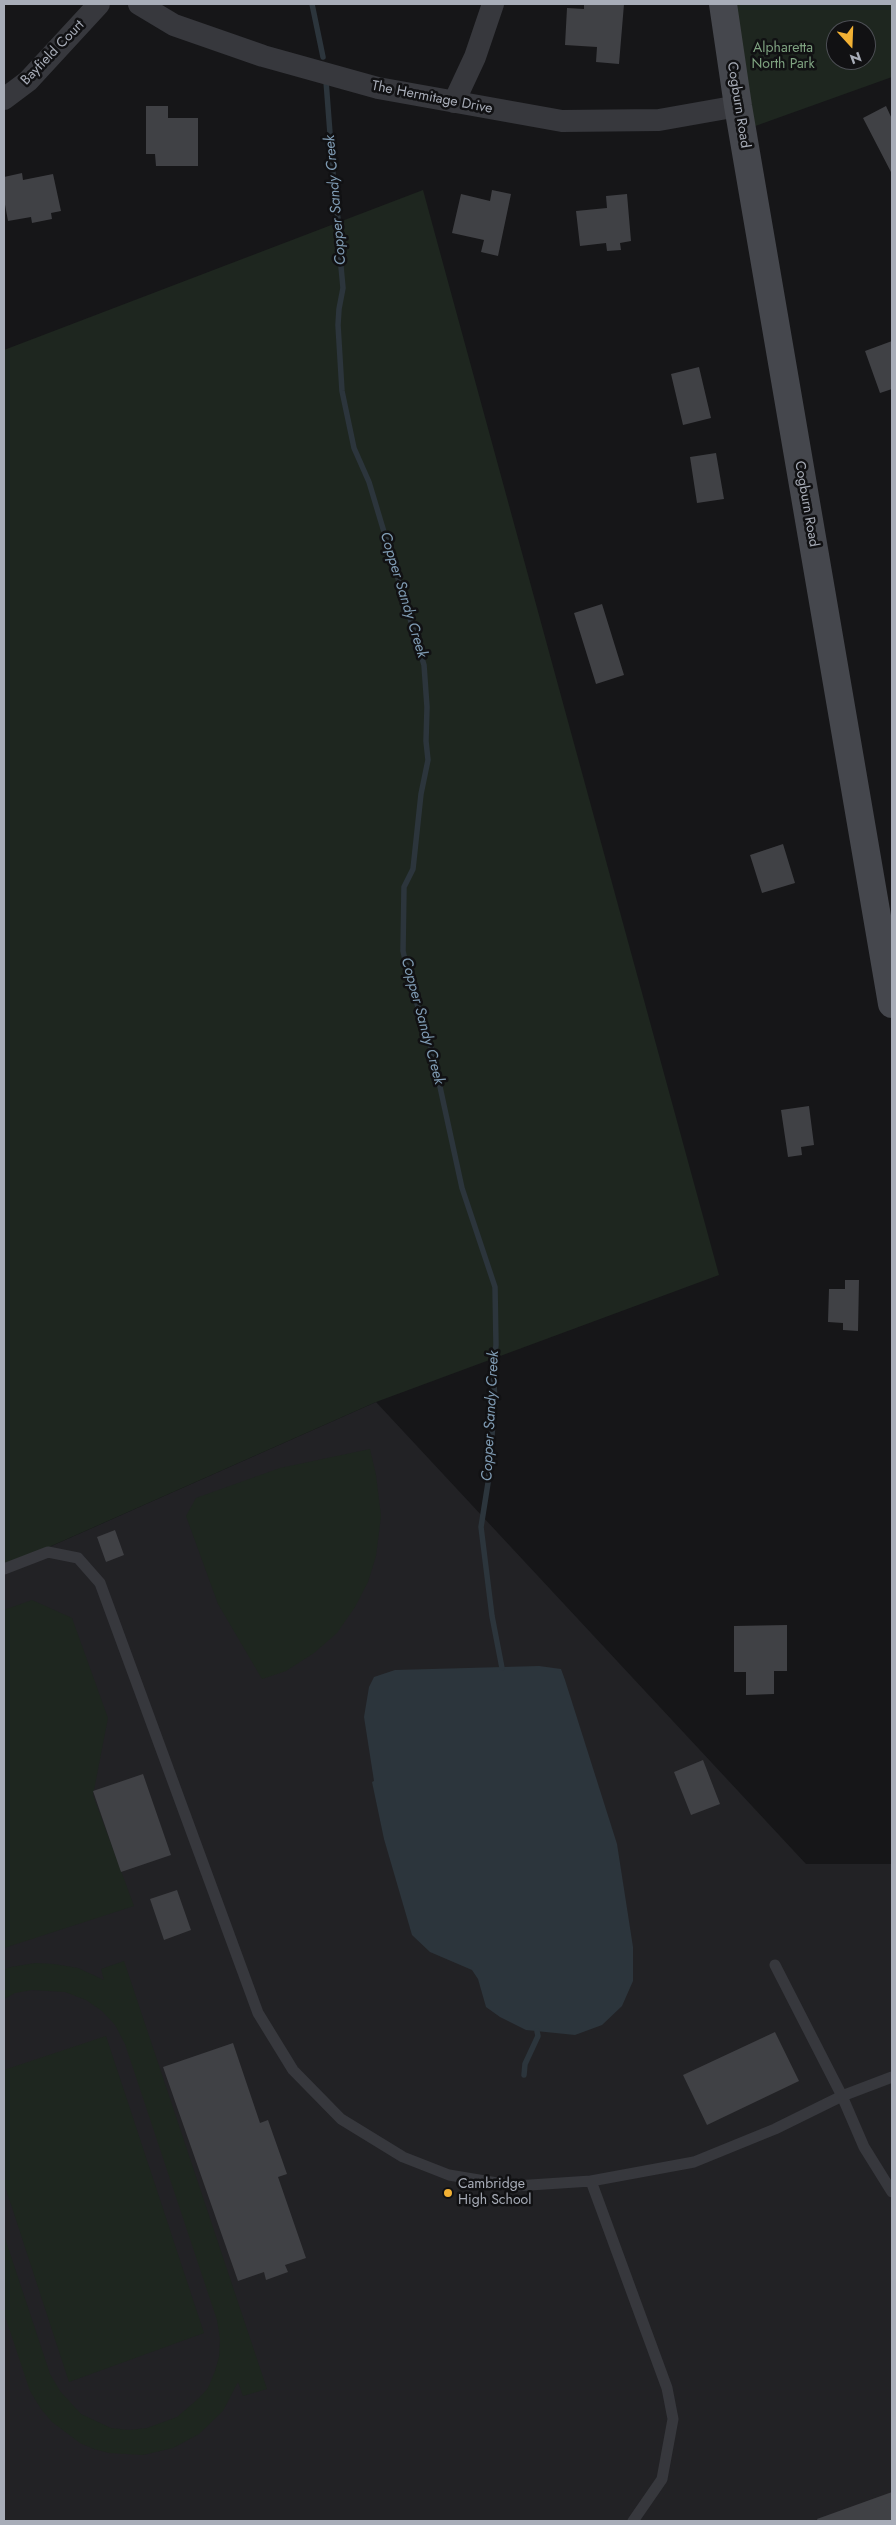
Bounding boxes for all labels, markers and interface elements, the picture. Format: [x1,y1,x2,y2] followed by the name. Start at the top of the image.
[18,17,88,89] street label: Bayfield Court
[826,20,876,70] north arrow
[751,41,815,74] park label: Alpharetta North Park
[847,47,864,69] text: N
[723,61,753,149] street label: Cogburn Road
[370,78,494,118] street label: The Hermitage Drive
[321,134,351,266] water label: Copper Sandy Creek
[790,460,822,548] street label: Cogburn Road
[375,530,431,660] water label: Copper Sandy Creek
[396,955,448,1087] water label: Copper Sandy Creek
[479,1350,503,1482] water label: Copper Sandy Creek
[458,2177,531,2210] place label: Cambridge High School
[442,2187,454,2199] marker: Cambridge High School

